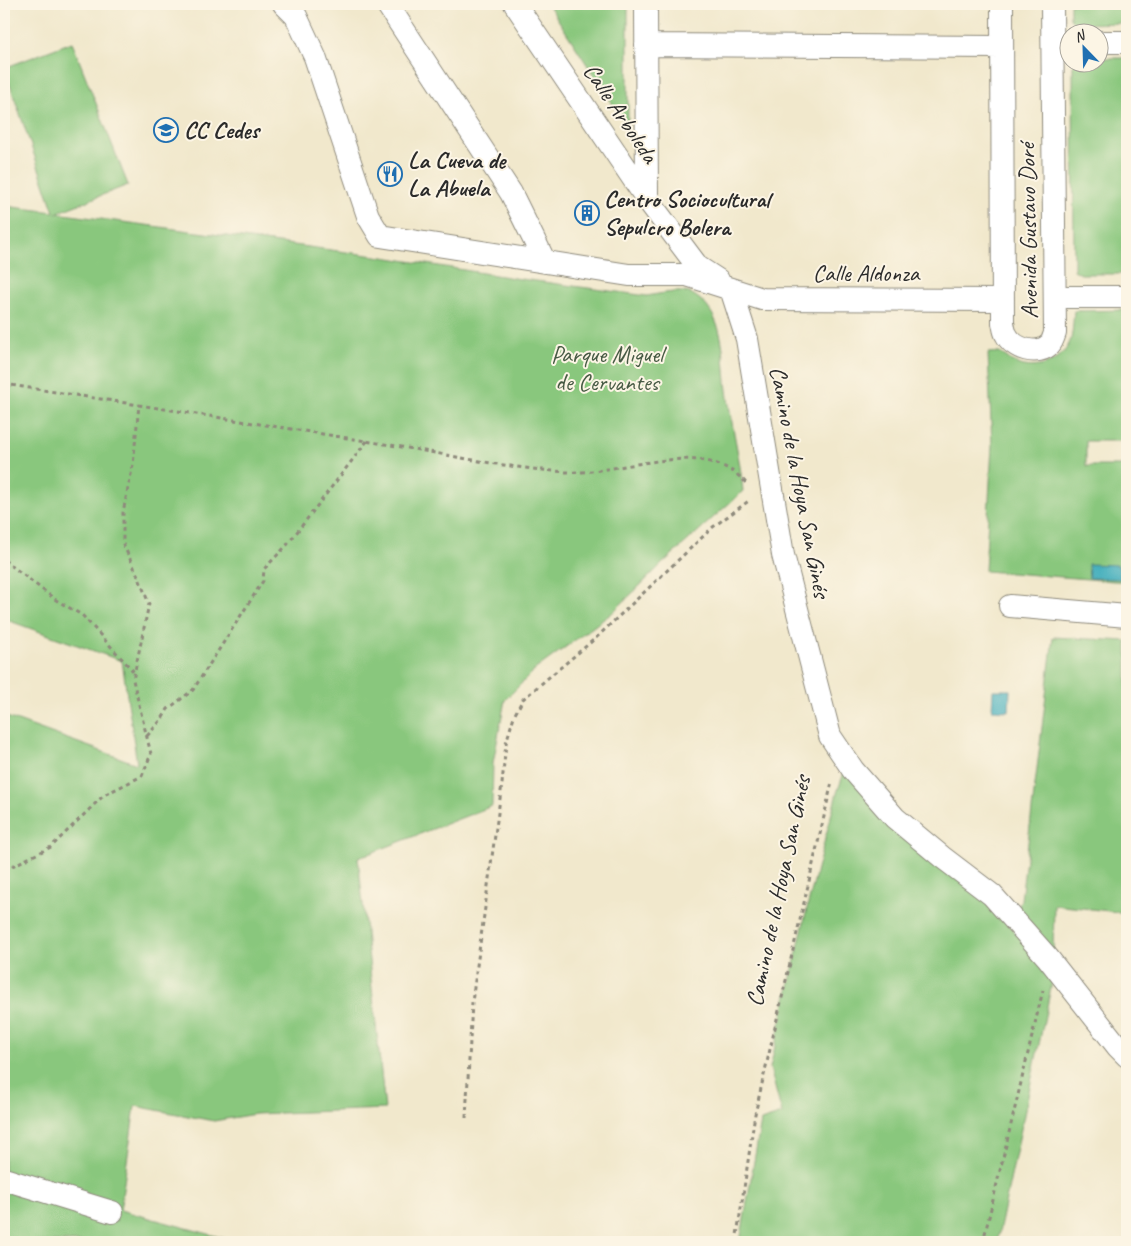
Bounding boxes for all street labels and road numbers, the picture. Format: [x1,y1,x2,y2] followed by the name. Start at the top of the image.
[577,57,666,170] street label: Calle Arboleda
[1011,139,1045,319] street label: Avenida Gustavo Doré
[813,258,921,288] street label: Calle Aldonza
[763,364,838,603] street label: Camino de la Hoya San Ginés
[739,770,818,1009] street label: Camino de la Hoya San Ginés

